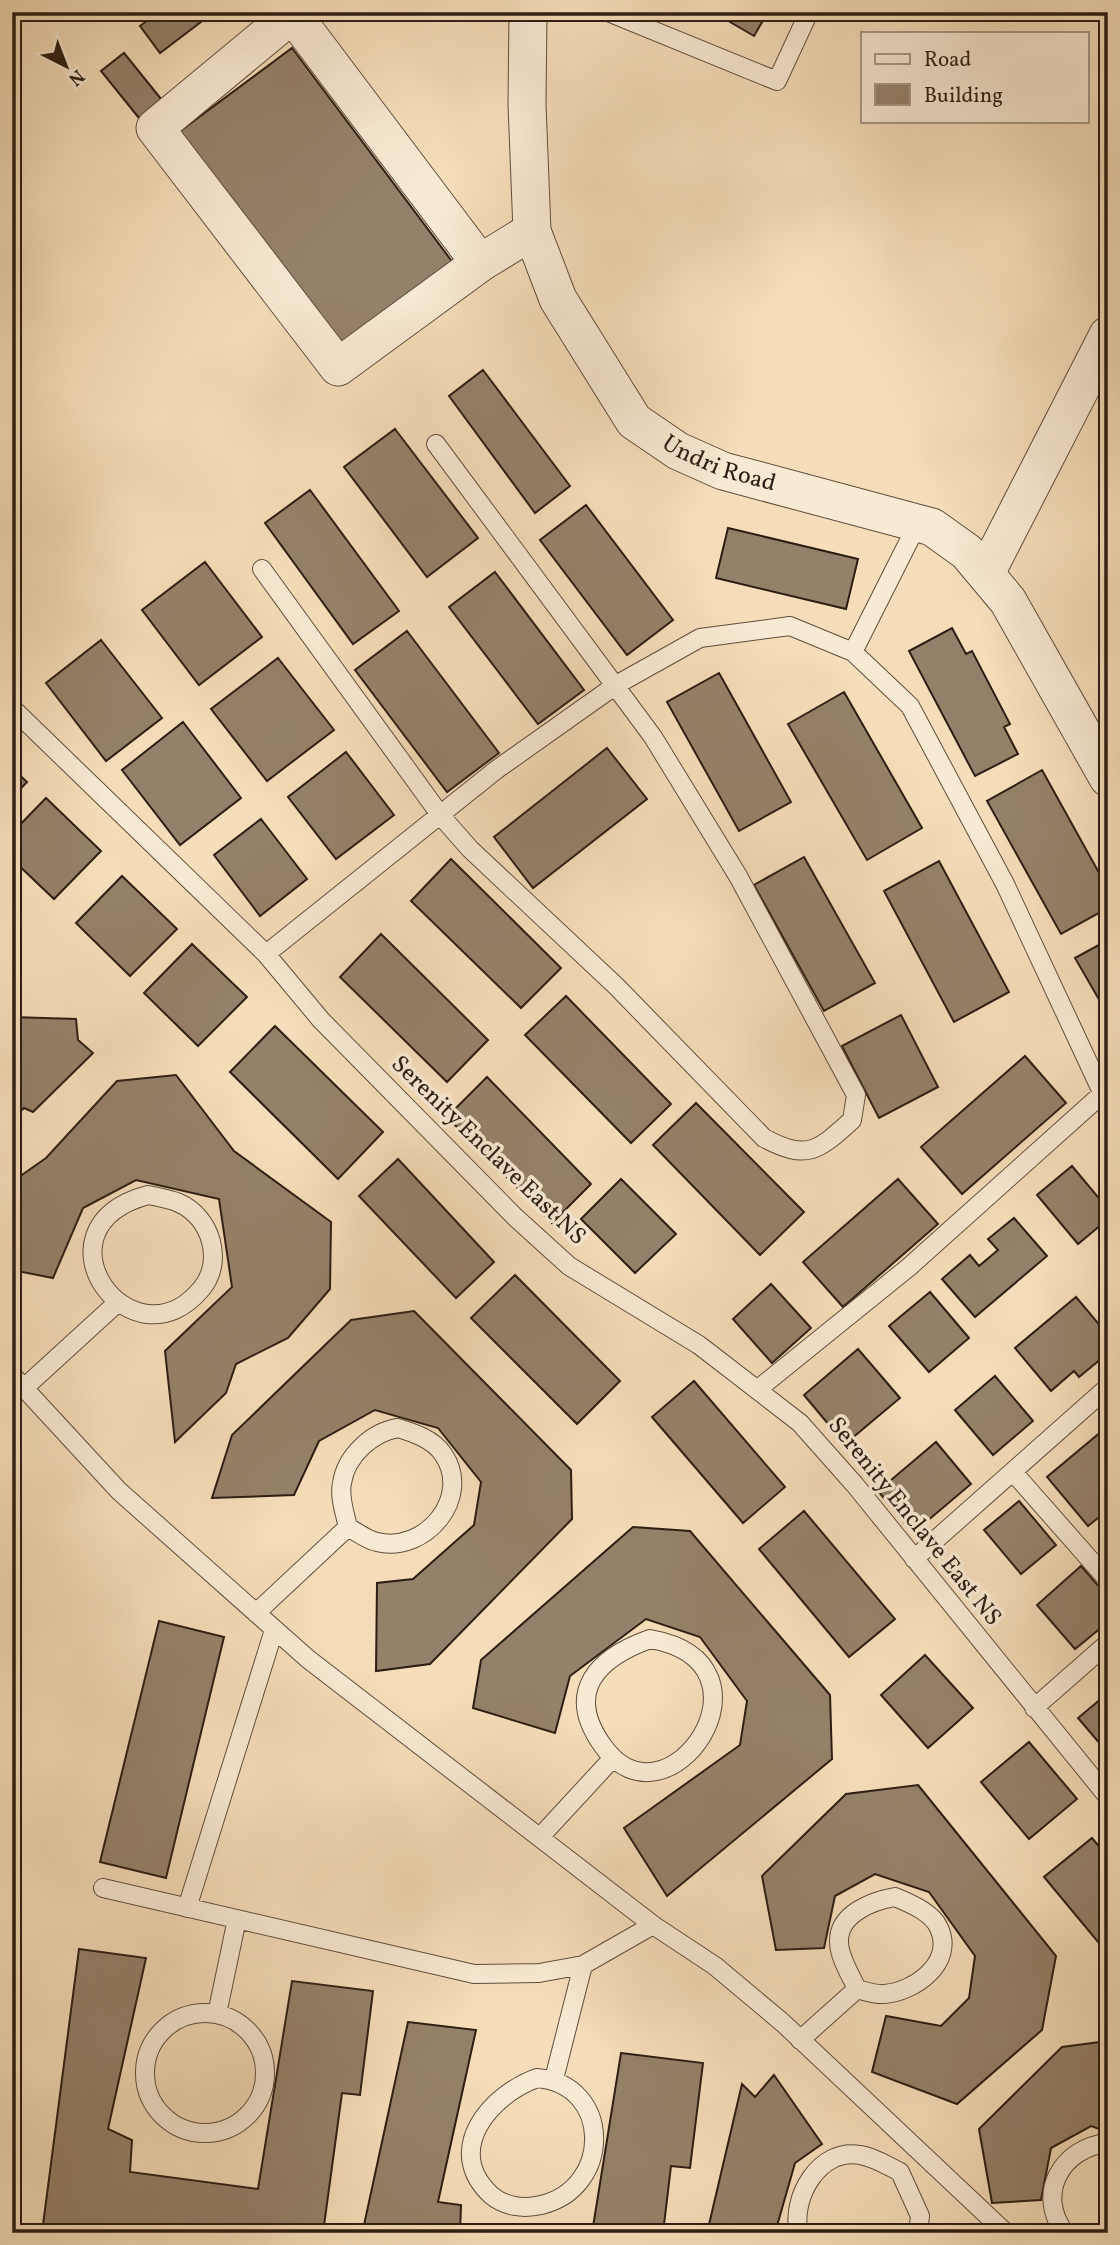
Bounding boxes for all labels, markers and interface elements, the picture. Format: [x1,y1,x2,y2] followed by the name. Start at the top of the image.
[32,32,102,102] north arrow
[861,32,1088,122] legend
[924,46,971,75] text: Road
[62,63,90,92] text: N
[924,82,1003,111] text: Building
[654,427,780,501] street label: Undri Road
[383,1048,593,1254] street label: Serenity Enclave East NS
[819,1410,1009,1634] street label: Serenity Enclave East NS

